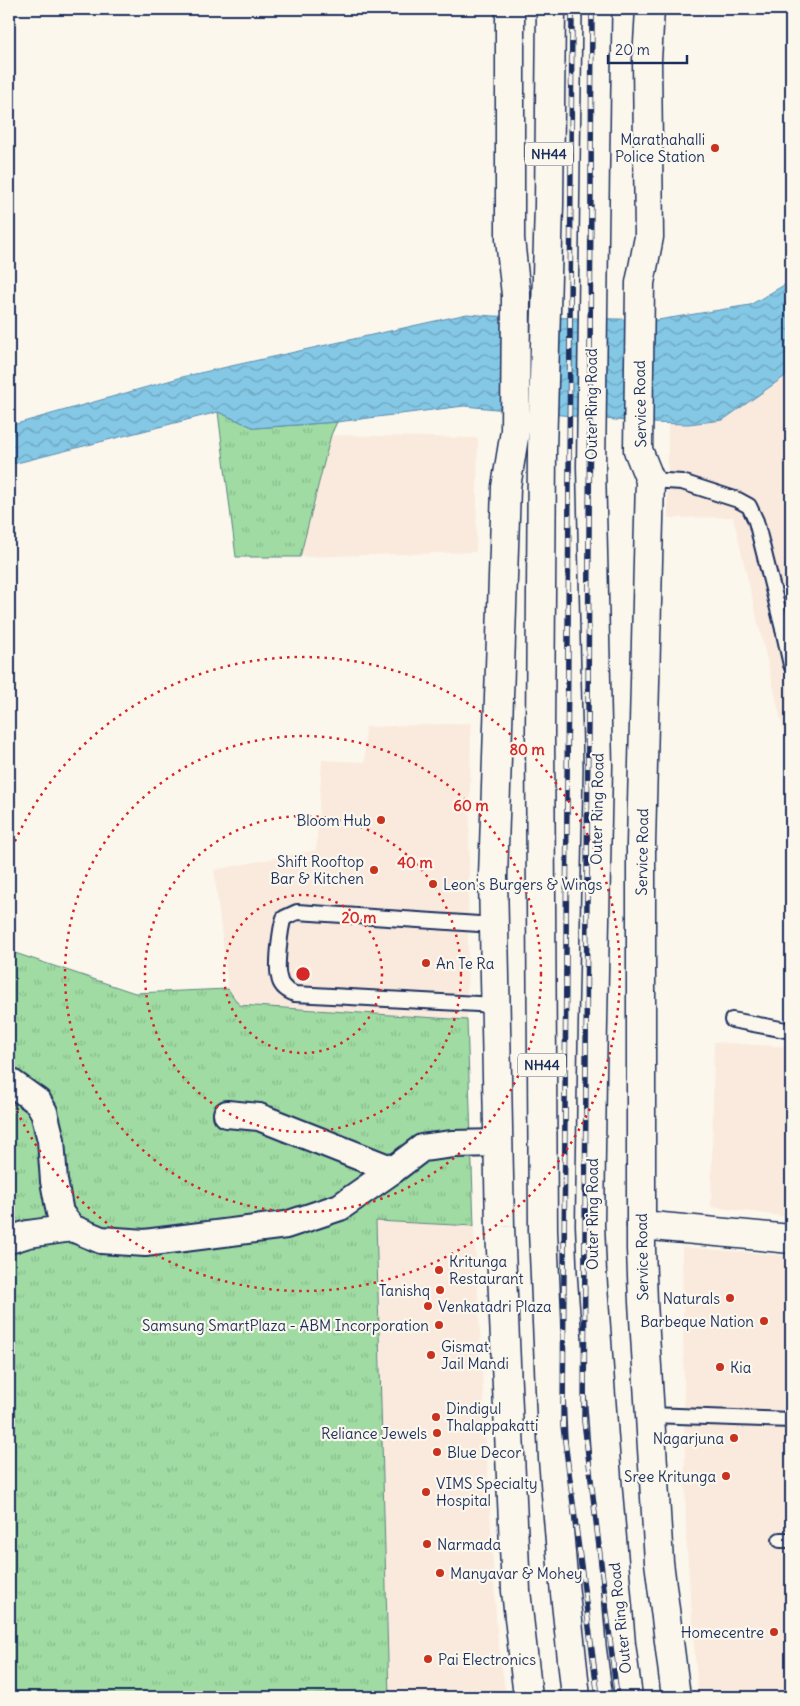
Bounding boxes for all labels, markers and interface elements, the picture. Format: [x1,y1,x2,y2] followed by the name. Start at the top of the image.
[608,32,686,64] scale bar
[615,40,650,59] text: 20 m
[615,130,705,166] place label: Marathahalli Police Station
[525,142,573,166] road number: NH44
[709,142,721,154] marker: Marathahalli Police Station
[582,348,601,460] street label: Outer Ring Road
[630,360,650,448] street label: Service Road
[509,740,545,759] text: 80 m
[587,753,607,865] street label: Outer Ring Road
[453,796,489,815] text: 60 m
[632,808,652,896] street label: Service Road
[296,811,371,830] place label: Bloom Hub
[375,814,387,826] marker: Bloom Hub
[270,852,364,888] place label: Shift Rooftop Bar & Kitchen
[397,853,433,872] text: 40 m
[368,864,380,876] marker: Shift Rooftop Bar & Kitchen
[443,875,603,894] place label: Leon's Burgers & Wings
[427,878,439,890] marker: Leon's Burgers & Wings
[342,908,376,927] text: 20 m
[436,954,495,973] place label: An Te Ra
[420,957,432,969] marker: An Te Ra
[294,965,312,983] centre of rings
[518,1054,566,1076] road number: NH44
[583,1158,602,1270] street label: Outer Ring Road
[632,1213,652,1301] street label: Service Road
[449,1252,524,1288] place label: Kritunga Restaurant
[433,1264,445,1276] marker: Kritunga Restaurant
[379,1281,430,1300] place label: Tanishq
[434,1284,446,1296] marker: Tanishq
[663,1289,720,1308] place label: Naturals
[724,1292,736,1304] marker: Naturals
[438,1297,552,1316] place label: Venkatadri Plaza
[422,1300,434,1312] marker: Venkatadri Plaza
[640,1312,754,1331] place label: Barbeque Nation
[758,1315,770,1327] marker: Barbeque Nation
[142,1316,429,1335] place label: Samsung SmartPlaza - ABM Incorporation
[433,1319,445,1331] marker: Samsung SmartPlaza - ABM Incorporation
[441,1337,509,1373] place label: Gismat Jail Mandi
[425,1349,437,1361] marker: Gismat Jail Mandi
[730,1358,752,1377] place label: Kia
[714,1361,726,1373] marker: Kia
[446,1399,538,1435] place label: Dindigul Thalappakatti
[430,1411,442,1423] marker: Dindigul Thalappakatti
[321,1424,427,1443] place label: Reliance Jewels
[431,1427,443,1439] marker: Reliance Jewels
[653,1429,724,1448] place label: Nagarjuna
[728,1432,740,1444] marker: Nagarjuna
[447,1443,521,1462] place label: Blue Decor
[431,1446,443,1458] marker: Blue Decor
[624,1467,716,1486] place label: Sree Kritunga
[720,1470,732,1482] marker: Sree Kritunga
[436,1474,537,1510] place label: VIMS Specialty Hospital
[420,1486,432,1498] marker: VIMS Specialty Hospital
[437,1535,501,1554] place label: Narmada
[421,1538,433,1550] marker: Narmada
[605,1561,635,1675] street label: Outer Ring Road
[450,1564,583,1583] place label: Manyavar & Mohey
[434,1567,446,1579] marker: Manyavar & Mohey
[681,1623,764,1642] place label: Homecentre
[768,1626,780,1638] marker: Homecentre
[438,1650,536,1669] place label: Pai Electronics
[422,1653,434,1665] marker: Pai Electronics

